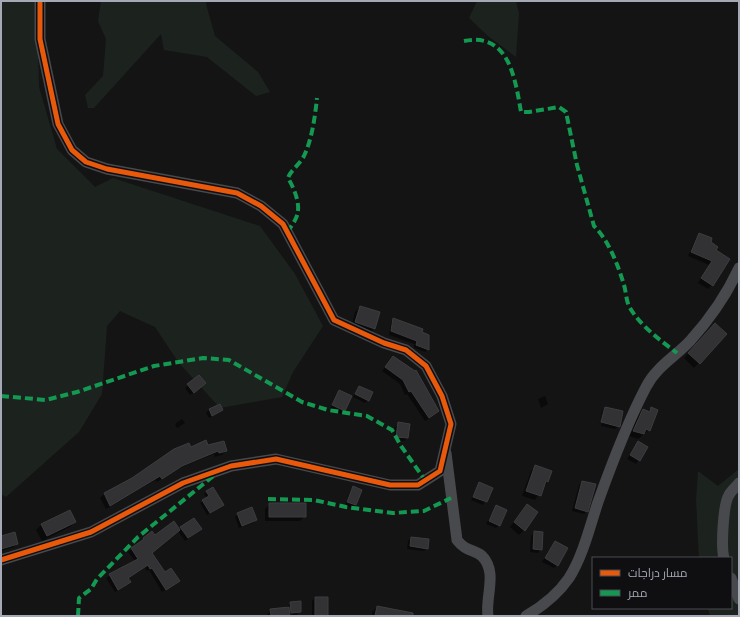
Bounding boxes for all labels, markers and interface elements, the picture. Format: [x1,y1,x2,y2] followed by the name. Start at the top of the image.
[592,557,732,609] legend
[628,565,687,580] text: مسار دراجات
[627,585,647,600] text: ممر

